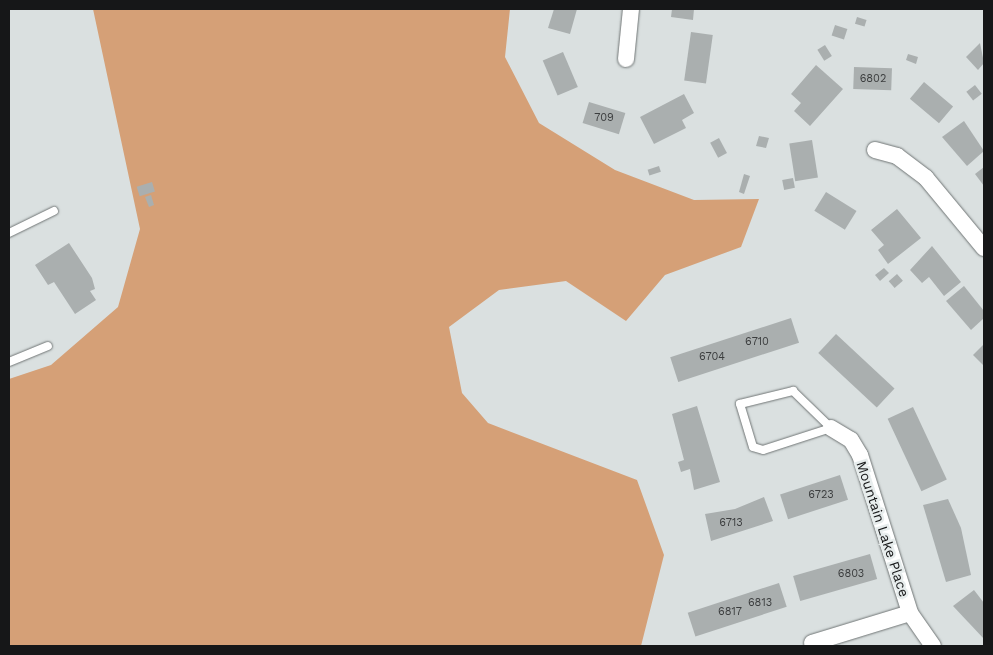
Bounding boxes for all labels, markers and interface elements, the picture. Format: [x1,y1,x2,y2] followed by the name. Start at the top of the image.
[860,72,886,86] house number: 6802
[594,111,614,125] house number: 709
[745,335,769,349] house number: 6710
[699,350,725,364] house number: 6704
[853,459,913,599] street label: Mountain Lake Place
[808,488,834,502] house number: 6723
[719,516,743,530] house number: 6713
[838,567,864,581] house number: 6803
[748,596,772,610] house number: 6813
[718,605,742,619] house number: 6817

